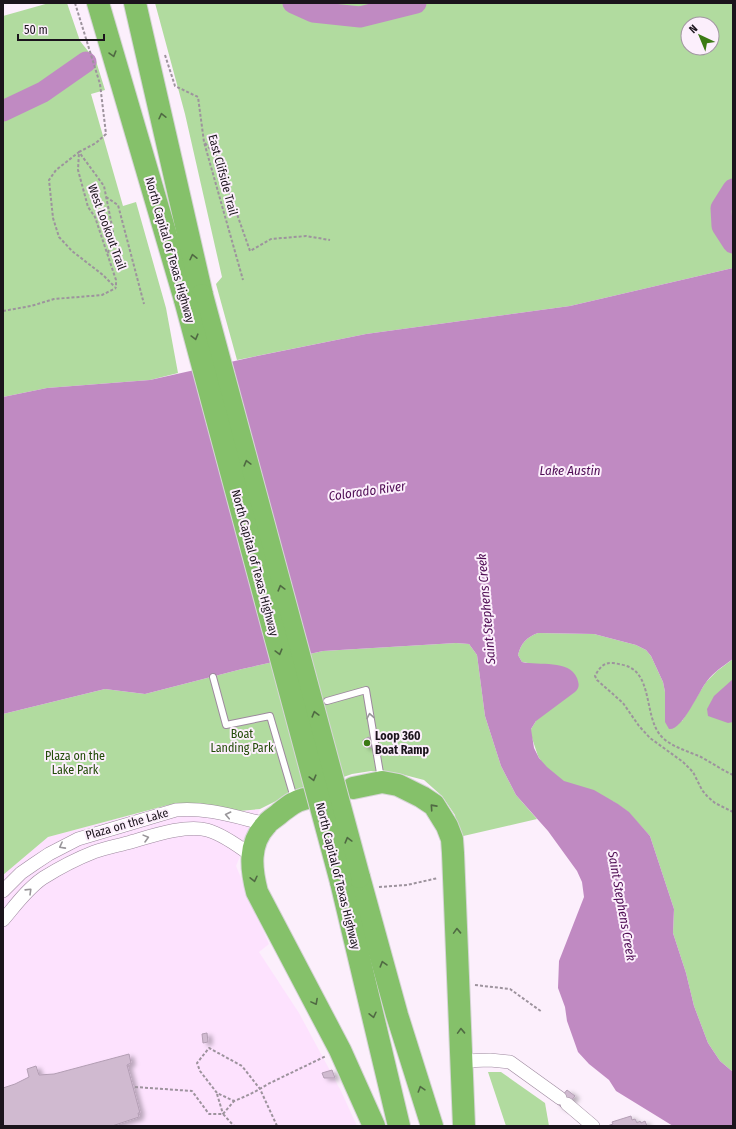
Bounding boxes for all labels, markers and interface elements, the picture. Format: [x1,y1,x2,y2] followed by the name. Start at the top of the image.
[18,16,104,42] scale bar
[680,16,720,56] north arrow
[687,22,700,36] text: N
[24,23,48,37] text: 50 m
[108,50,117,57] one-way arrow
[158,112,166,119] one-way arrow
[205,133,241,217] street label: East Clifside Trail
[142,175,198,325] street label: North Capital of Texas Highway
[85,182,129,272] street label: West Lookout Trail
[190,254,198,260] one-way arrow
[190,334,199,341] one-way arrow
[243,460,252,467] one-way arrow
[539,463,601,478] water label: Lake Austin
[328,478,407,504] water label: Colorado River
[229,488,281,638] street label: North Capital of Texas Highway
[474,552,498,666] water label: Saint Stephens Creek
[277,585,286,592] one-way arrow
[275,649,283,655] one-way arrow
[311,711,320,718] one-way arrow
[367,713,375,719] one-way arrow
[211,727,274,755] park label: Boat Landing Park
[375,729,429,757] place label: Loop 360 Boat Ramp
[362,738,372,748] marker: Loop 360 Boat Ramp
[45,749,105,777] park label: Plaza on the Lake Park
[308,774,317,781] one-way arrow
[313,801,363,952] street label: North Capital of Texas Highway
[431,804,438,811] one-way arrow
[84,805,170,843] street label: Plaza on the Lake
[225,812,231,820] one-way arrow
[142,834,149,843] one-way arrow
[345,836,353,843] one-way arrow
[59,842,67,849] one-way arrow
[605,849,639,963] water label: Saint Stephens Creek
[249,876,257,882] one-way arrow
[24,888,32,896] one-way arrow
[453,928,461,934] one-way arrow
[379,961,388,968] one-way arrow
[310,998,318,1006] one-way arrow
[368,1012,376,1018] one-way arrow
[457,1028,465,1034] one-way arrow
[417,1085,425,1092] one-way arrow

